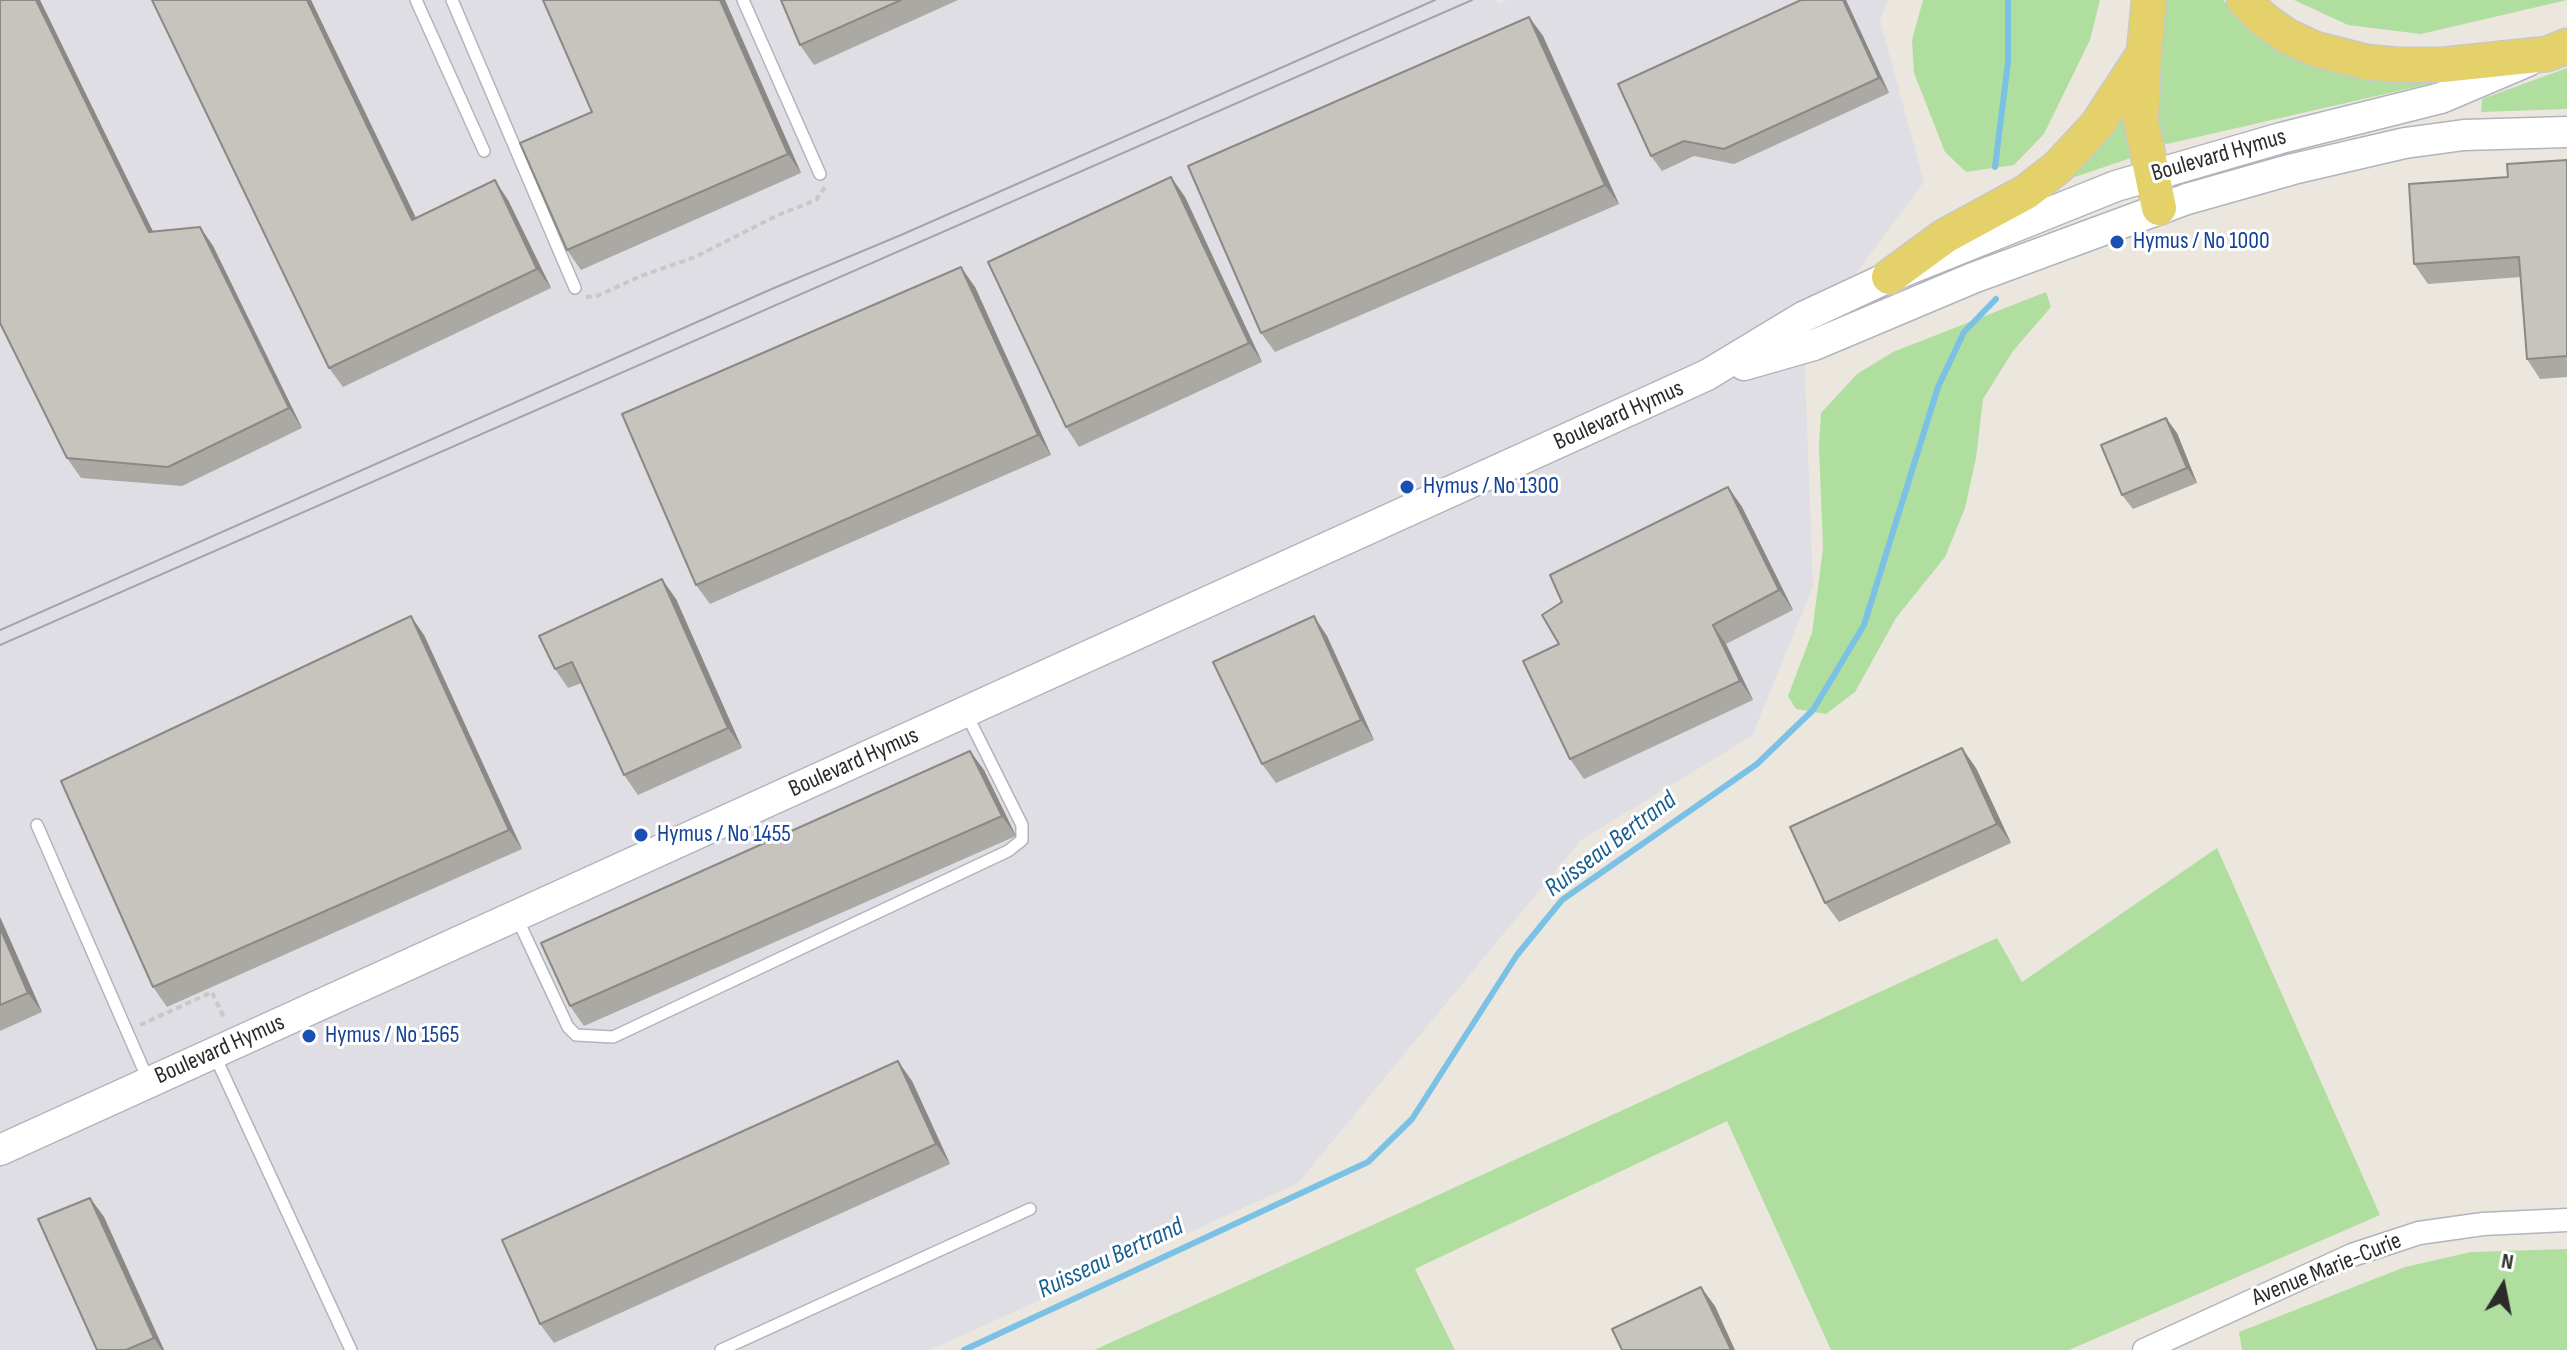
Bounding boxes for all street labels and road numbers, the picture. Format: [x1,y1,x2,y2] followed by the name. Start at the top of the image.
[2148,123,2290,189] street label: Boulevard Hymus
[1550,375,1688,457] street label: Boulevard Hymus
[785,722,923,804] street label: Boulevard Hymus
[151,1009,289,1091] street label: Boulevard Hymus
[2248,1227,2406,1313] street label: Avenue Marie-Curie

